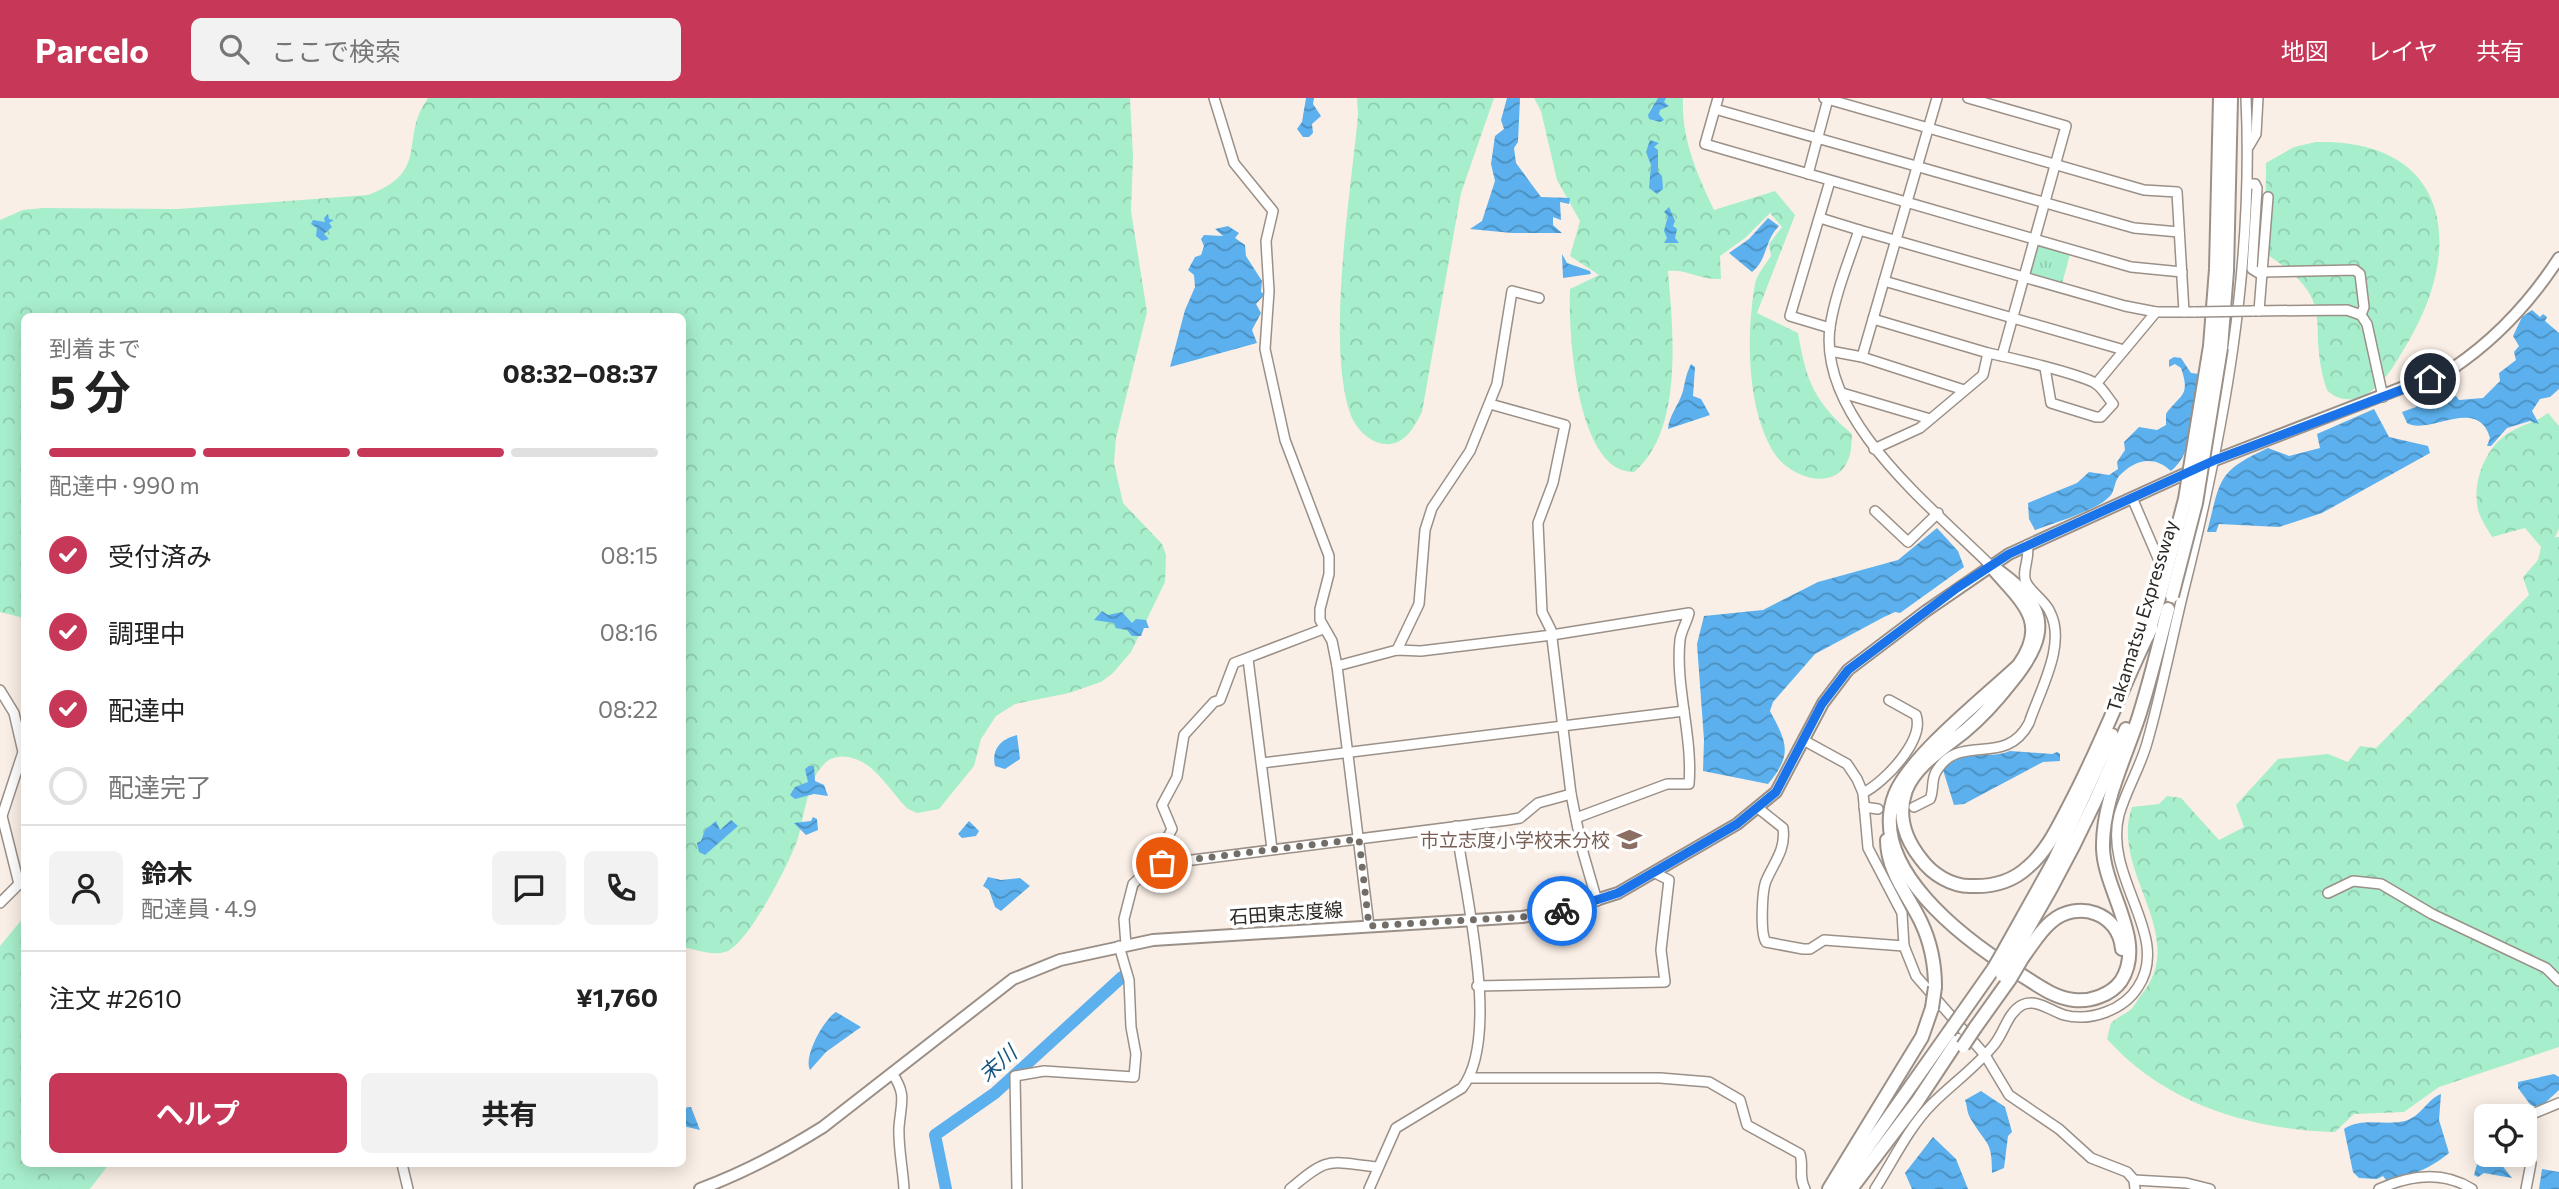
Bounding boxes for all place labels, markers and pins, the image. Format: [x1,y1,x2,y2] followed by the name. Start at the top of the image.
[2400,349,2460,409] pin
[1616,826,1644,854] school or university icon: 市立志度小学校末分校
[1420,828,1610,851] place label: 市立志度小学校末分校
[1132,833,1192,893] pin

